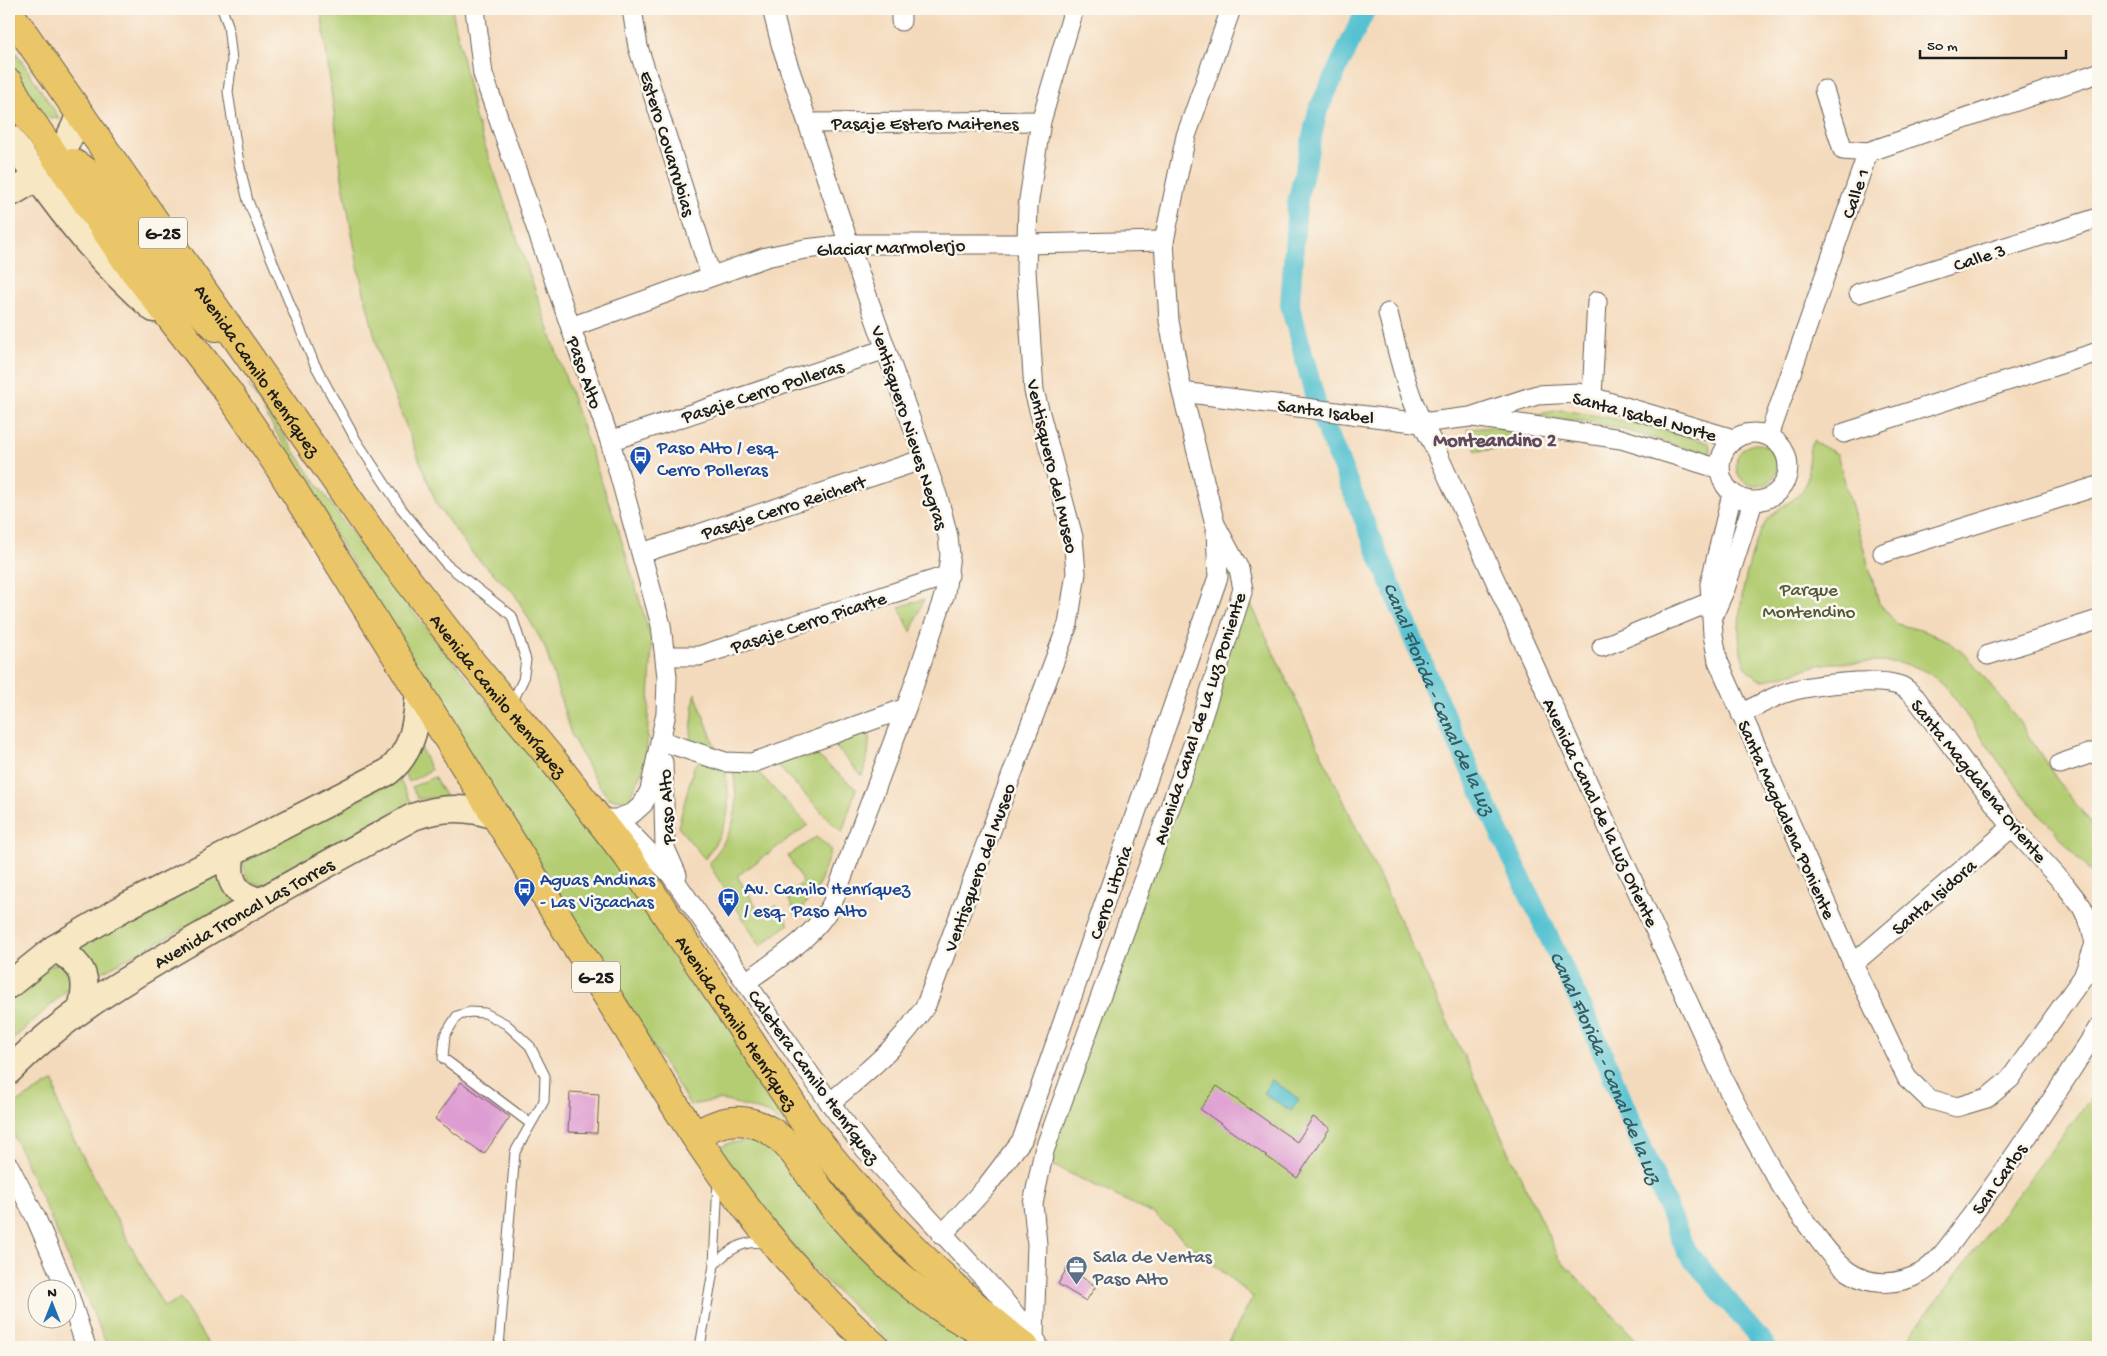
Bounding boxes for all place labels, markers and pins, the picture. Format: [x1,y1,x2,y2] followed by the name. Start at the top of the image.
[656,438,780,483] place label: Paso Alto / esq. Cerro Polleras
[629,445,653,476] bus stop icon: Paso Alto / esq. Cerro Polleras
[540,870,656,915] place label: Aguas Andinas - Las Vizcachas
[512,877,536,908] bus stop icon: Aguas Andinas - Las Vizcachas
[744,879,911,924] place label: Av. Camilo Henríquez / esq. Paso Alto
[716,886,740,917] bus stop icon: Av. Camilo Henríquez / esq. Paso Alto
[1092,1247,1213,1292] place label: Sala de Ventas Paso Alto
[1065,1254,1089,1285] office icon: Sala de Ventas Paso Alto

